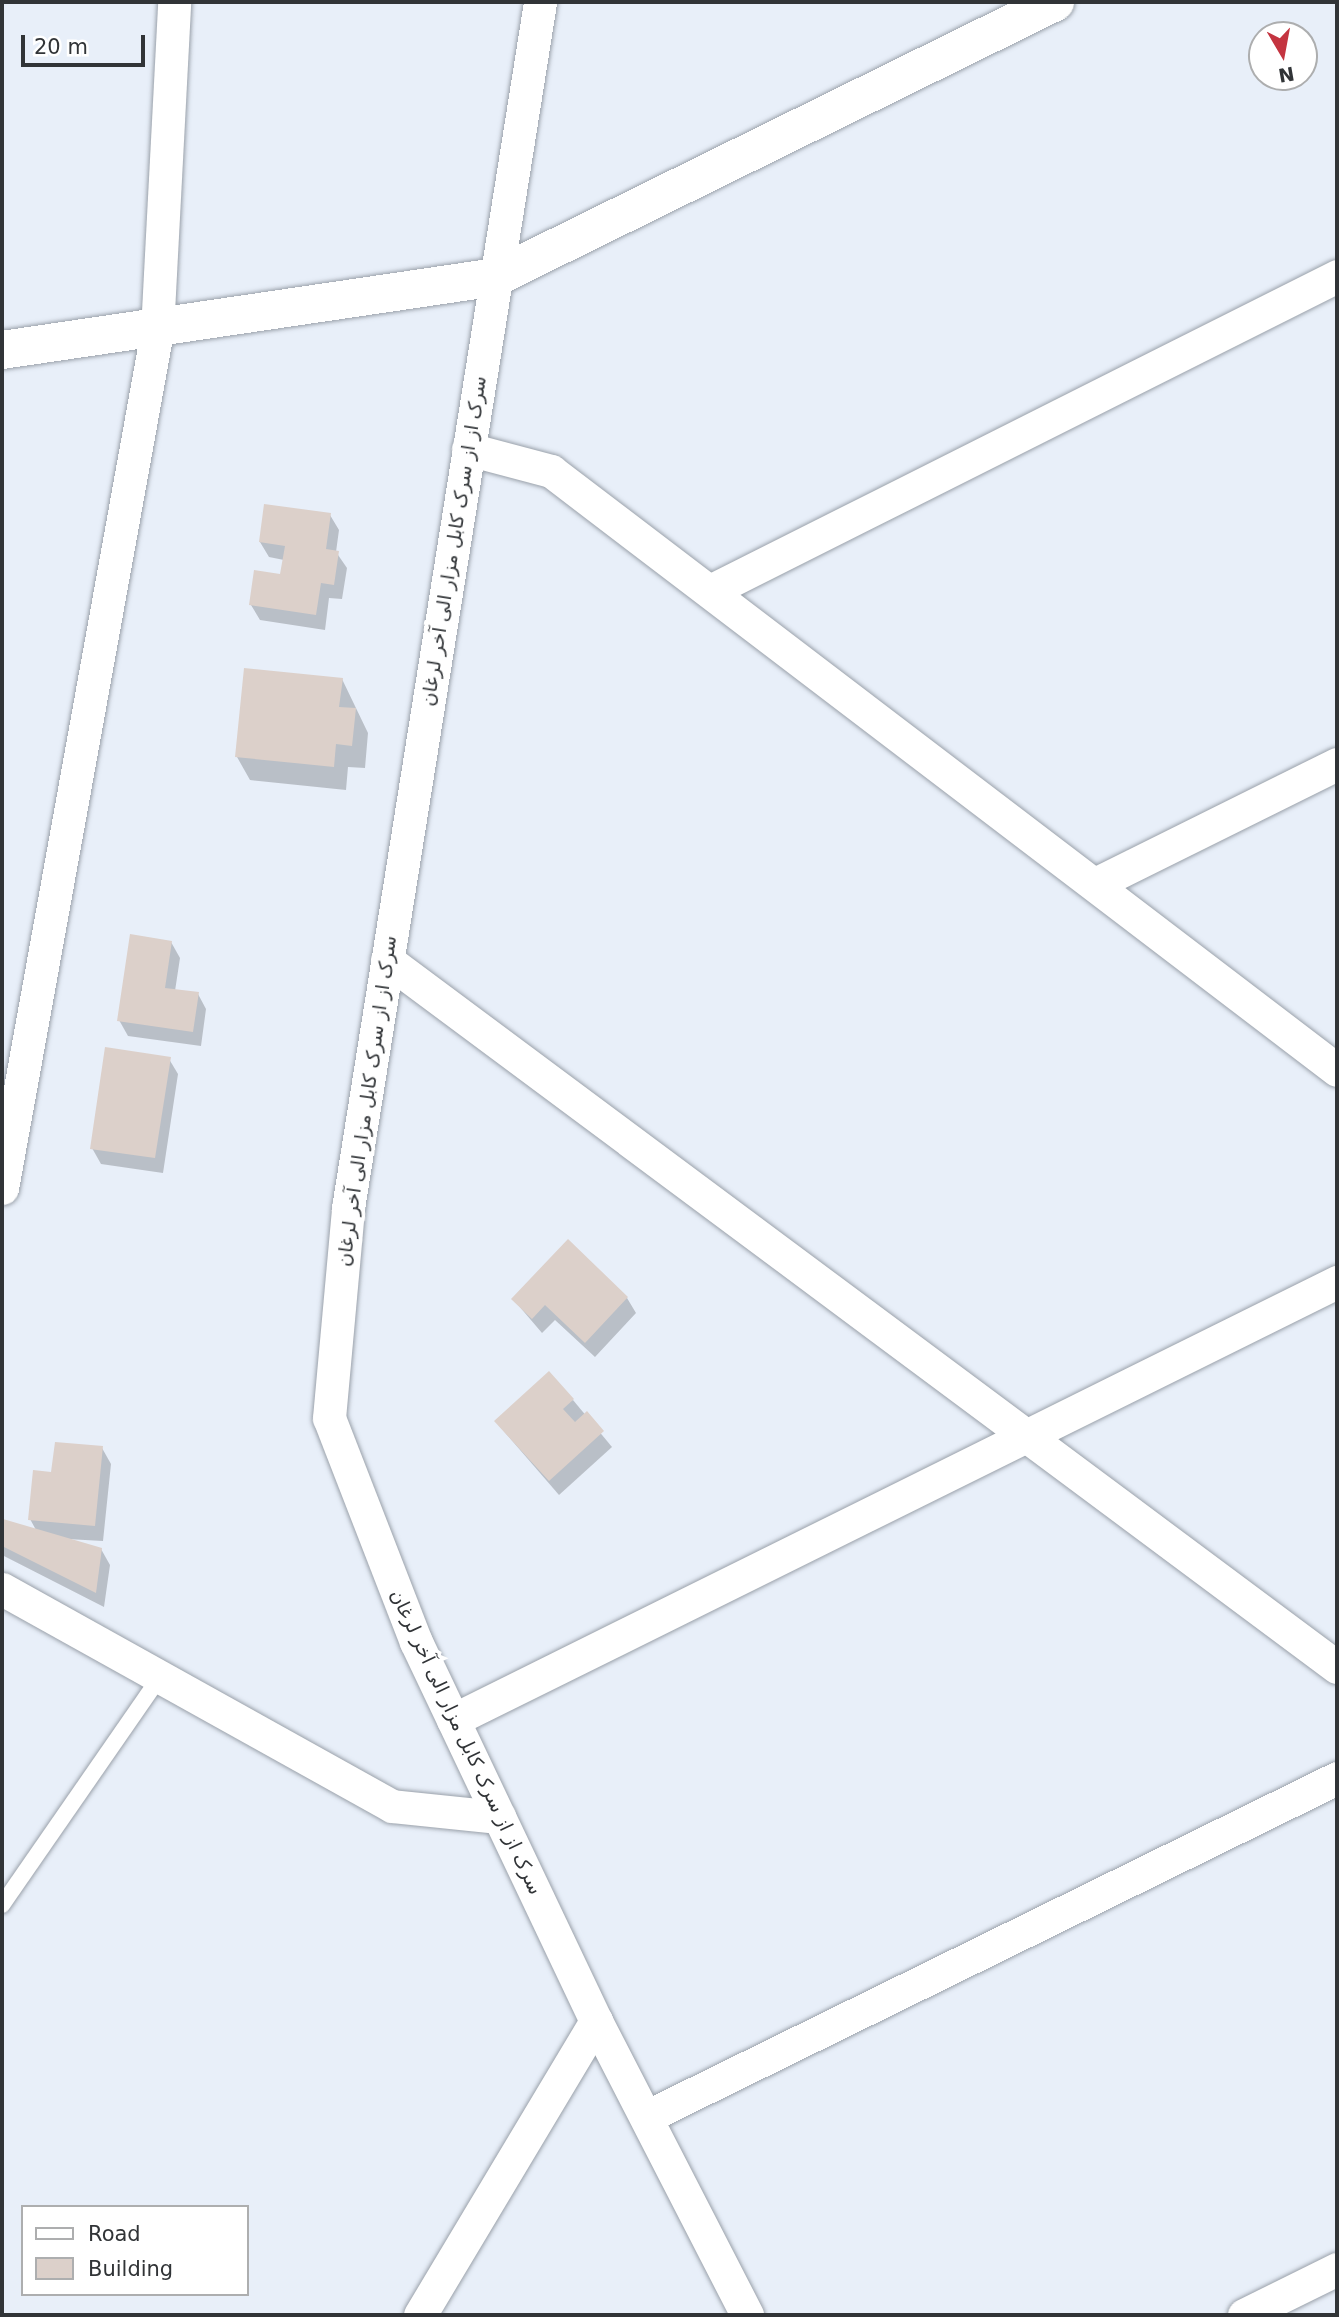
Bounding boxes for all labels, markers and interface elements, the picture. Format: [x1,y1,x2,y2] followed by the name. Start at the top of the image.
[24,21,149,65] scale bar
[1248,21,1318,91] north arrow
[34,35,88,59] text: 20 m
[1277,62,1296,87] text: N
[417,374,491,708] street label: سرک از از سرک کابل مزار الی آخر لرغان
[332,934,402,1268] street label: سرک از از سرک کابل مزار الی آخر لرغان
[385,1586,547,1898] street label: سرک از از سرک کابل مزار الی آخر لرغان
[21,2205,248,2296] legend
[88,2222,141,2246] text: Road
[88,2257,173,2281] text: Building

